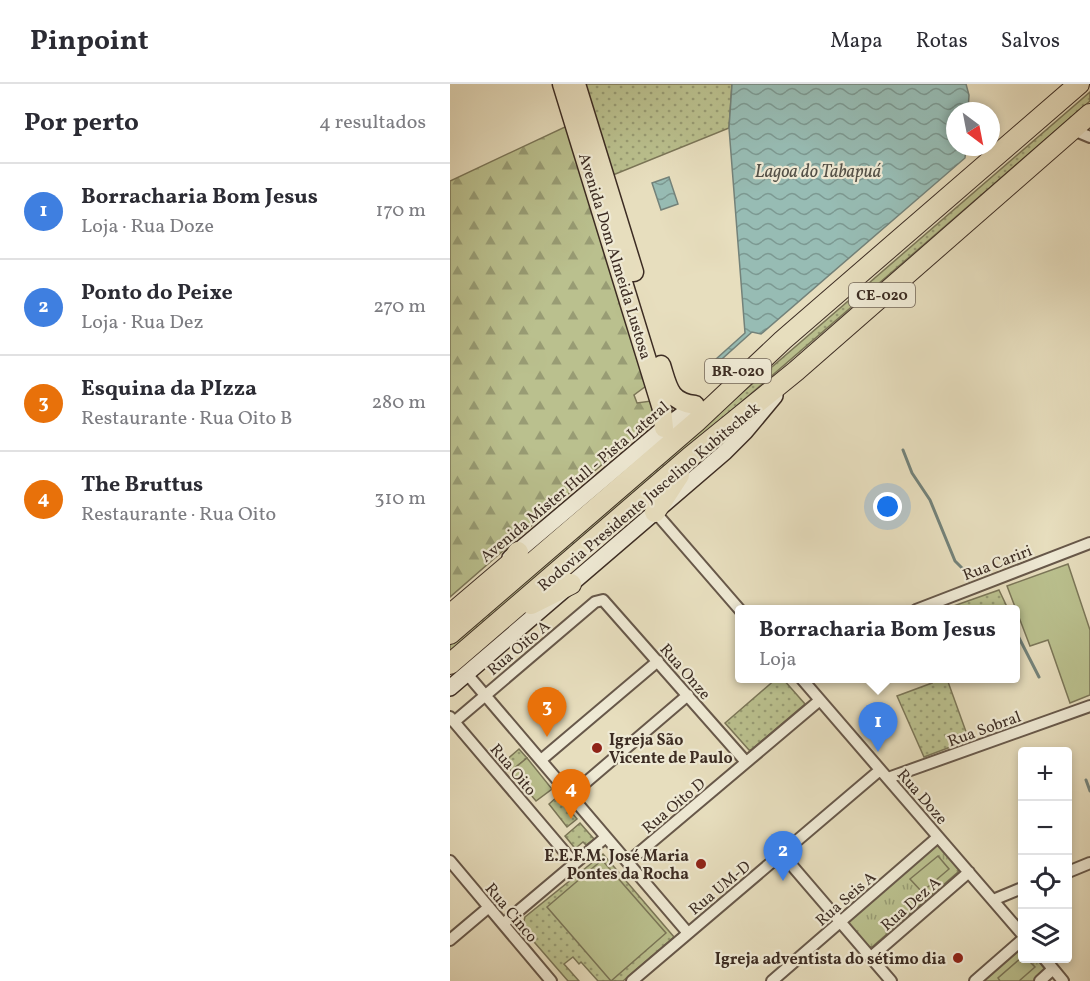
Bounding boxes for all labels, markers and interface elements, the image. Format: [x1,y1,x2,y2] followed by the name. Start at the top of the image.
[30,22,148,61] text: Pinpoint
[830,27,883,56] text: Mapa
[916,27,968,56] text: Rotas
[1001,27,1060,56] text: Salvos
[946,102,1000,156] north arrow
[24,105,139,141] text: Por perto
[319,109,426,137] text: 4 resultados
[572,151,656,362] street label: Avenida Dom Almeida Lustosa
[755,160,882,185] water label: Lagoa do Tabapuá
[81,182,318,213] text: Borracharia Bom Jesus
[39,197,48,225] text: 1
[376,197,426,225] text: 170 m
[81,213,214,241] text: Loja · Rua Doze
[81,278,233,309] text: Ponto do Peixe
[849,283,915,307] road number: CE-020
[38,293,49,321] text: 2
[373,293,426,321] text: 270 m
[81,309,203,337] text: Loja · Rua Dez
[705,359,771,383] road number: BR-020
[81,374,257,405] text: Esquina da PIzza
[38,389,49,417] text: 3
[371,389,426,417] text: 280 m
[476,397,675,568] street label: Avenida Mister Hull - Pista Lateral
[534,398,765,597] street label: Rodovia Presidente Juscelino Kubitschek
[81,405,293,433] text: Restaurante · Rua Oito B
[81,470,203,501] text: The Bruttus
[37,485,50,513] text: 4
[374,485,426,513] text: 310 m
[873,492,902,521] your location
[81,501,276,529] text: Restaurante · Rua Oito
[960,541,1036,587] street label: Rua Cariri
[735,605,1020,683] popup
[759,615,996,646] text: Borracharia Bom Jesus
[483,616,556,681] street label: Rua Oito A
[654,639,715,705] street label: Rua Onze
[759,646,797,674] text: Loja
[528,688,566,737] pin: 3
[858,702,898,752] pin: 1
[945,706,1025,753] street label: Rua Sobral
[609,730,733,770] place label: Igreja São Vicente de Paulo
[484,740,541,801] street label: Rua Oito
[590,741,604,755] marker: Igreja São Vicente de Paulo
[1018,747,1072,963] map controls
[1018,747,1072,801] button: +
[891,765,952,830] street label: Rua Doze
[552,770,590,819] pin: 4
[638,773,711,840] street label: Rua Oito D
[1018,801,1072,855] button: −
[764,832,802,881] pin: 2
[544,846,689,886] place label: E.E.F.M. José Maria Pontes da Rocha
[1018,855,1072,909] button: locate
[685,856,756,921] street label: Rua UM-D
[694,857,708,871] marker: E.E.F.M. José Maria Pontes da Rocha
[811,867,881,932] street label: Rua Seis A
[877,872,946,937] street label: Rua Dez A
[479,879,542,948] street label: Rua Cinco
[1018,909,1072,963] button: layers
[715,949,946,971] place label: Igreja adventista do sétimo dia
[951,951,965,965] marker: Igreja adventista do sétimo dia

